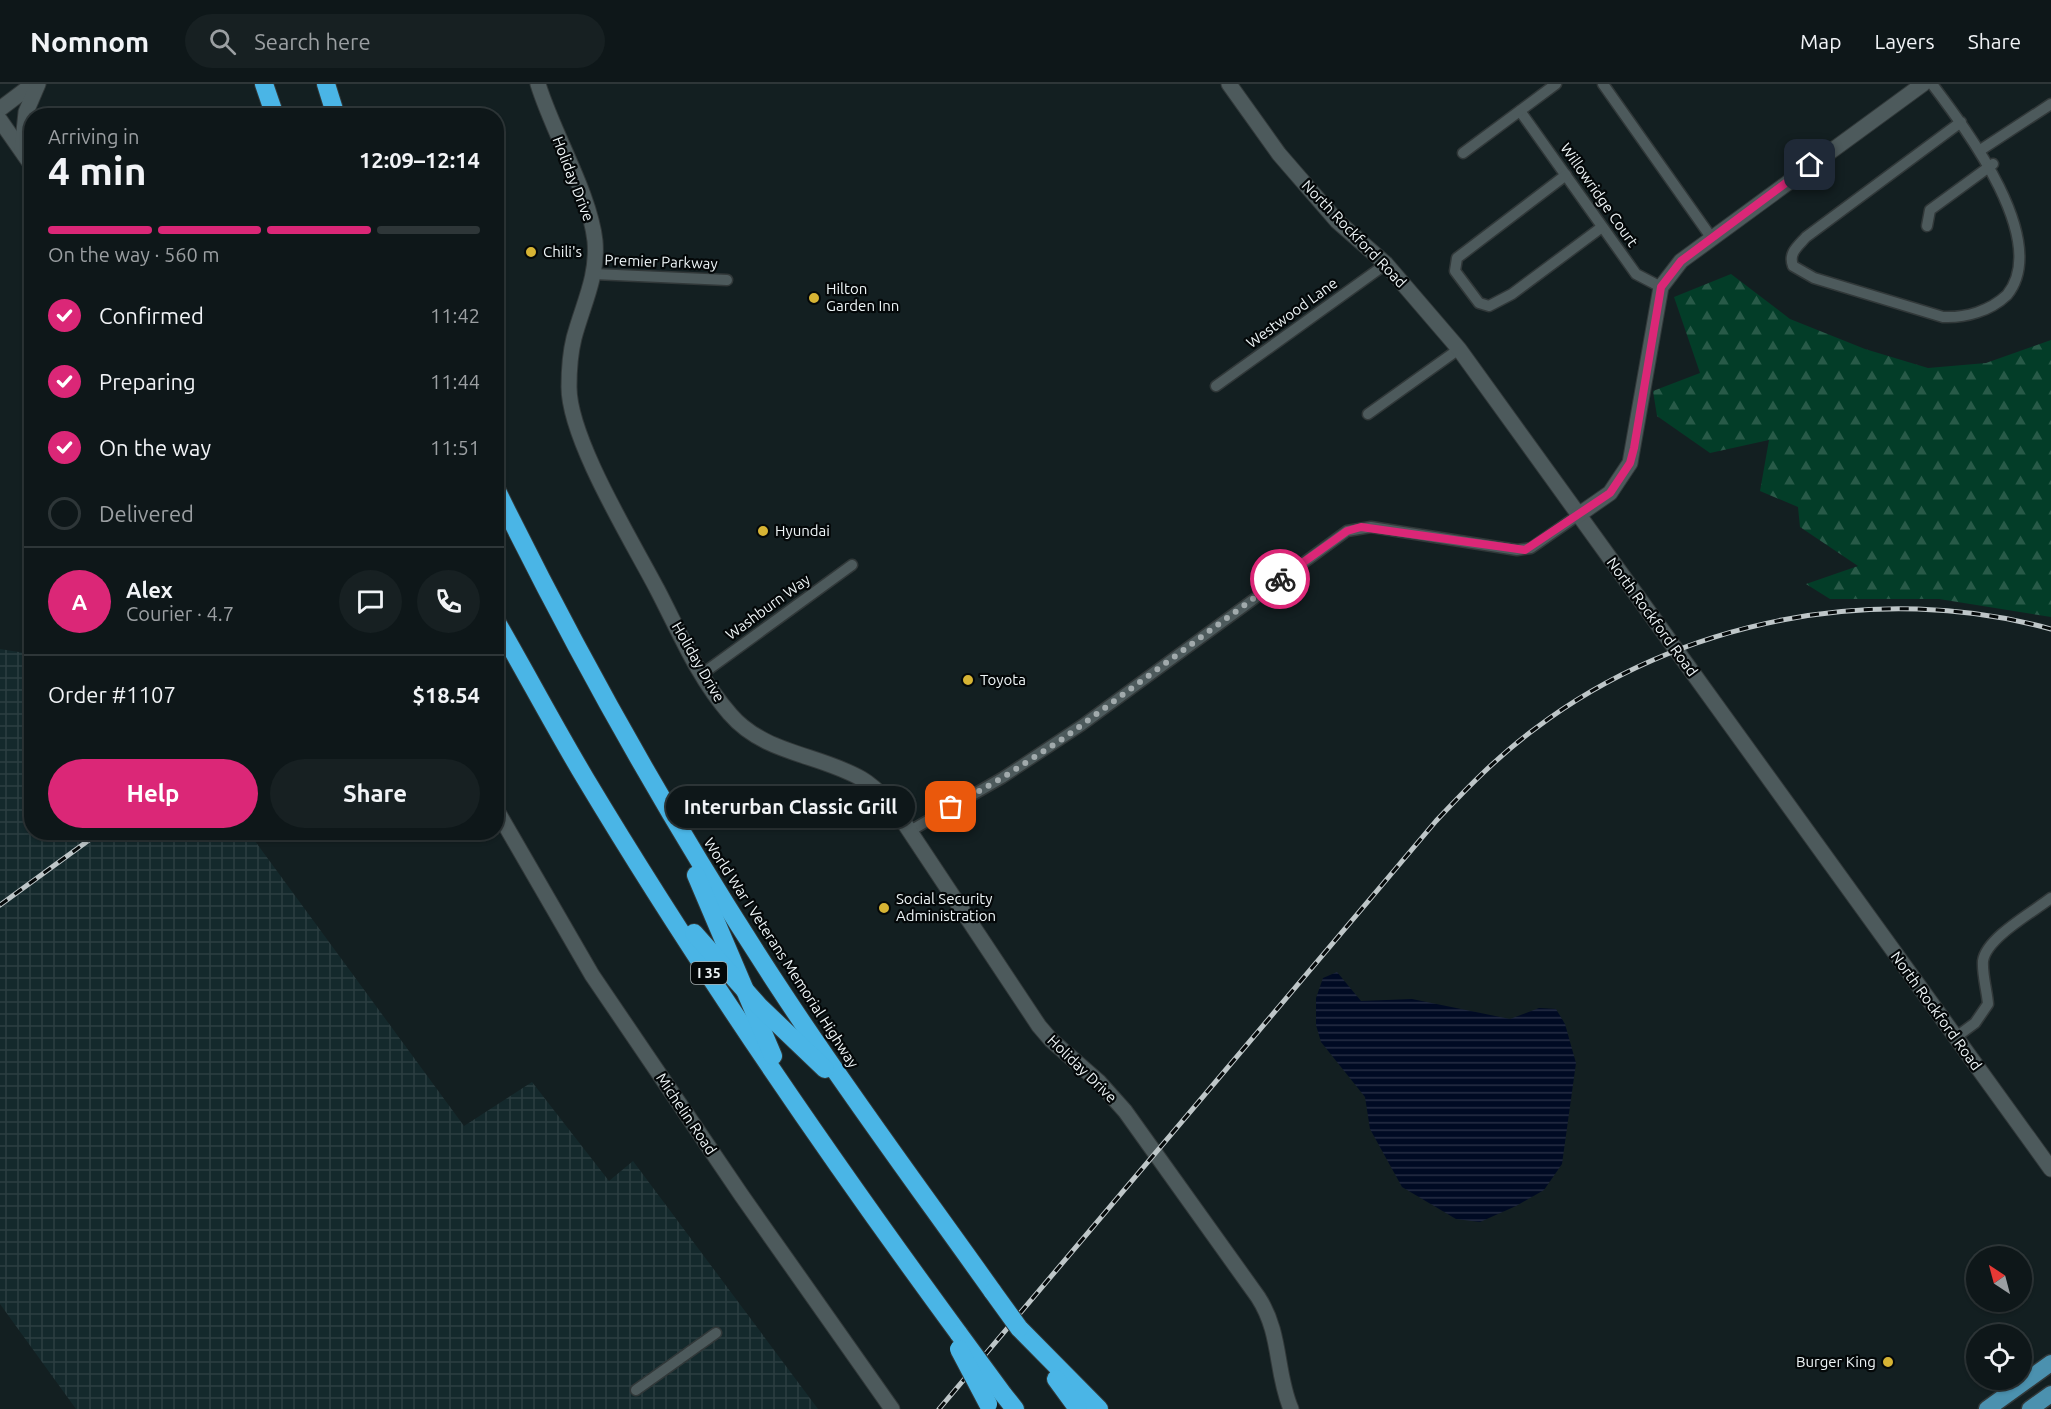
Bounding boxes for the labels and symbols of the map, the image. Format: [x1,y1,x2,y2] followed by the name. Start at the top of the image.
[550,134,597,224] street label: Holiday Drive
[1784,139,1835,190] pin
[1557,140,1642,250] street label: Willowridge Court
[1299,176,1410,291] street label: North Rockford Road
[543,243,582,260] place label: Chili's
[524,245,538,259] marker: Chili's
[604,251,718,272] street label: Premier Parkway
[1243,274,1340,351] street label: Westwood Lane
[826,280,899,314] place label: Hilton Garden Inn
[807,291,821,305] marker: Hilton Garden Inn
[775,522,830,539] place label: Hyundai
[756,524,770,538] marker: Hyundai
[1250,549,1310,609] courier
[1604,554,1701,679] street label: North Rockford Road
[722,570,813,643] street label: Washburn Way
[669,619,728,705] street label: Holiday Drive
[980,671,1026,688] place label: Toyota
[961,673,975,687] marker: Toyota
[925,781,976,832] pin
[666,786,915,828] callout: Interurban Classic Grill
[701,835,862,1071] street label: World War I Veterans Memorial Highway
[896,890,996,924] place label: Social Security Administration
[877,901,891,915] marker: Social Security Administration
[1888,948,1985,1073] street label: North Rockford Road
[691,962,727,984] road number: I 35
[1044,1031,1120,1106] street label: Holiday Drive
[653,1070,720,1158] street label: Michelin Road
[1966,1246,2032,1312] north arrow
[1796,1353,1876,1370] place label: Burger King
[1881,1355,1895,1369] marker: Burger King

